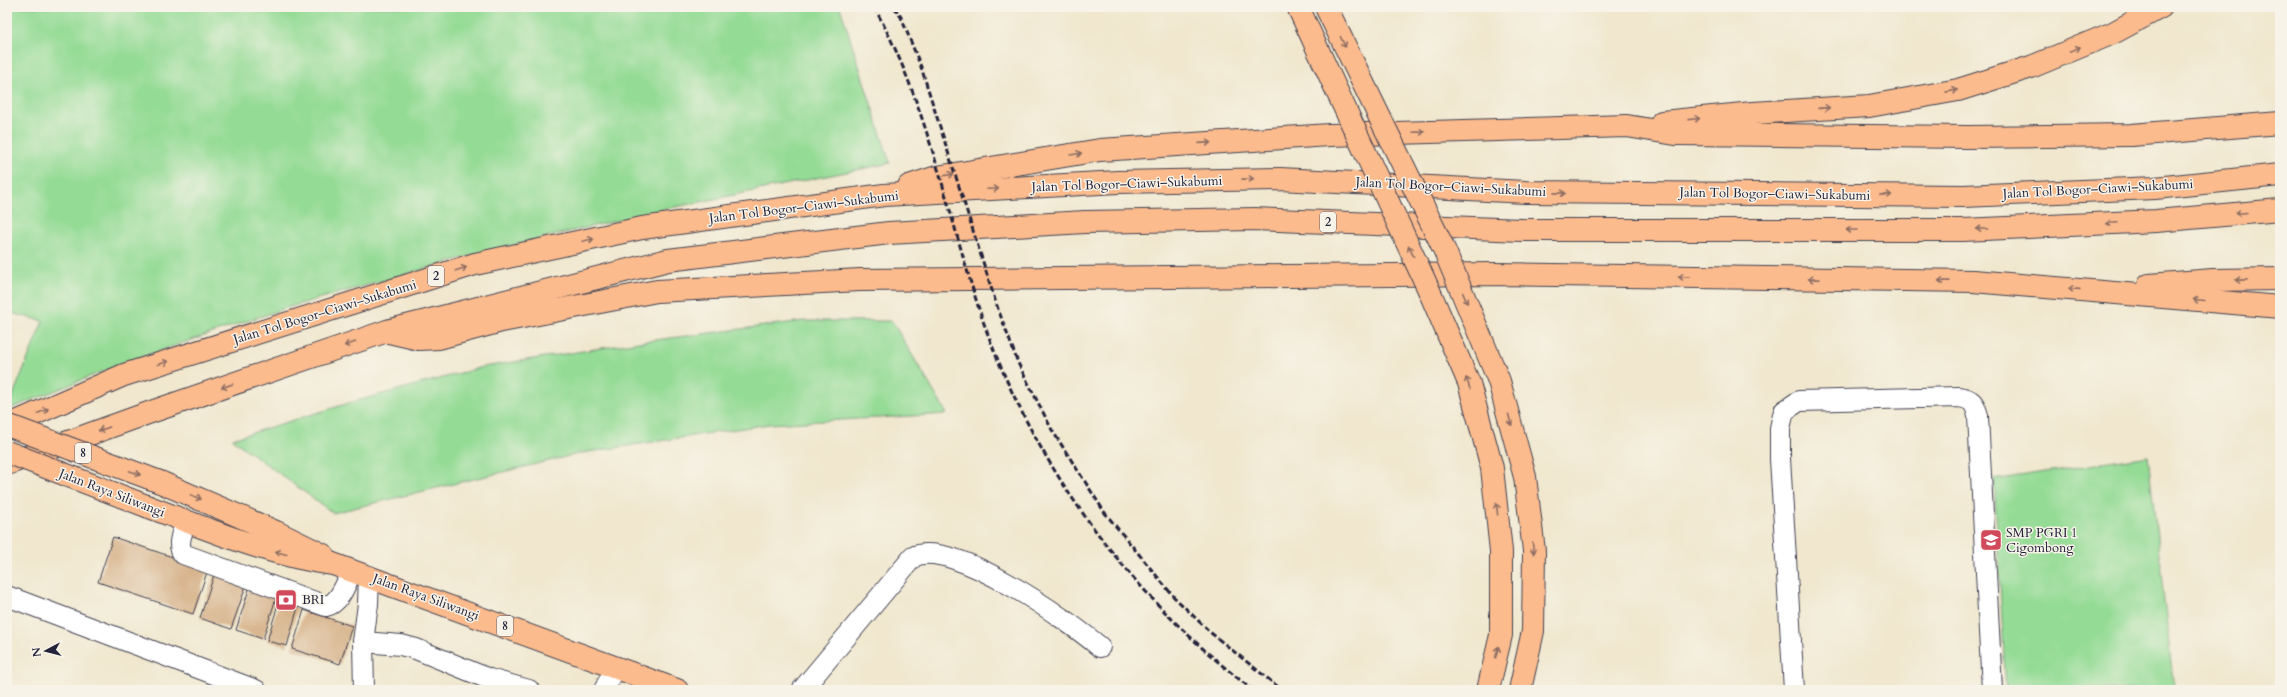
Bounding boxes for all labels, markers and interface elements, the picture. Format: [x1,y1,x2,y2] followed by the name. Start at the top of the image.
[1340,36,1347,48] one-way arrow
[2068,44,2080,52] one-way arrow
[1945,86,1958,94] one-way arrow
[1817,105,1830,112] one-way arrow
[1687,115,1700,122] one-way arrow
[1412,128,1425,136] one-way arrow
[1198,140,1211,147] one-way arrow
[1069,150,1082,158] one-way arrow
[941,171,954,179] one-way arrow
[1029,172,1223,196] street label: Jalan Tol Bogor–Ciawi–Sukabumi
[1353,173,1547,201] street label: Jalan Tol Bogor–Ciawi–Sukabumi
[1241,175,1254,183] one-way arrow
[2000,175,2194,203] street label: Jalan Tol Bogor–Ciawi–Sukabumi
[1678,183,1871,205] street label: Jalan Tol Bogor–Ciawi–Sukabumi
[706,186,900,228] street label: Jalan Tol Bogor–Ciawi–Sukabumi
[986,186,999,193] one-way arrow
[1553,189,1566,196] one-way arrow
[1879,191,1892,199] one-way arrow
[2235,210,2248,217] one-way arrow
[1320,212,1336,232] road number: 2
[2106,219,2119,227] one-way arrow
[1976,225,1989,233] one-way arrow
[1846,226,1859,234] one-way arrow
[581,235,594,243] one-way arrow
[1407,245,1414,257] one-way arrow
[454,265,467,272] one-way arrow
[428,266,444,286] road number: 2
[1678,273,1691,281] one-way arrow
[229,275,419,349] street label: Jalan Tol Bogor–Ciawi–Sukabumi
[1808,275,1821,283] one-way arrow
[2235,276,2248,284] one-way arrow
[1938,277,1951,285] one-way arrow
[2068,285,2081,292] one-way arrow
[1462,292,1469,304] one-way arrow
[2193,296,2206,304] one-way arrow
[344,340,356,348] one-way arrow
[157,358,169,366] one-way arrow
[1464,376,1471,389] one-way arrow
[221,383,234,390] one-way arrow
[36,406,48,414] one-way arrow
[1506,414,1514,427] one-way arrow
[98,426,111,433] one-way arrow
[75,443,91,463] road number: 8
[55,464,168,522] street label: Jalan Raya Siliwangi
[129,469,141,477] one-way arrow
[189,494,201,502] one-way arrow
[1493,503,1500,516] one-way arrow
[2006,524,2078,557] place label: SMP PGRI 1 Cigombong
[1978,527,2004,553] school or university icon: SMP PGRI 1 Cigombong
[1529,541,1537,554] one-way arrow
[275,549,288,556] one-way arrow
[368,569,482,625] street label: Jalan Raya Siliwangi
[273,587,299,613] bank icon: BRI
[302,591,324,609] place label: BRI
[497,616,513,636] road number: 8
[26,631,66,671] north arrow
[28,646,45,658] text: N
[1494,646,1501,659] one-way arrow

